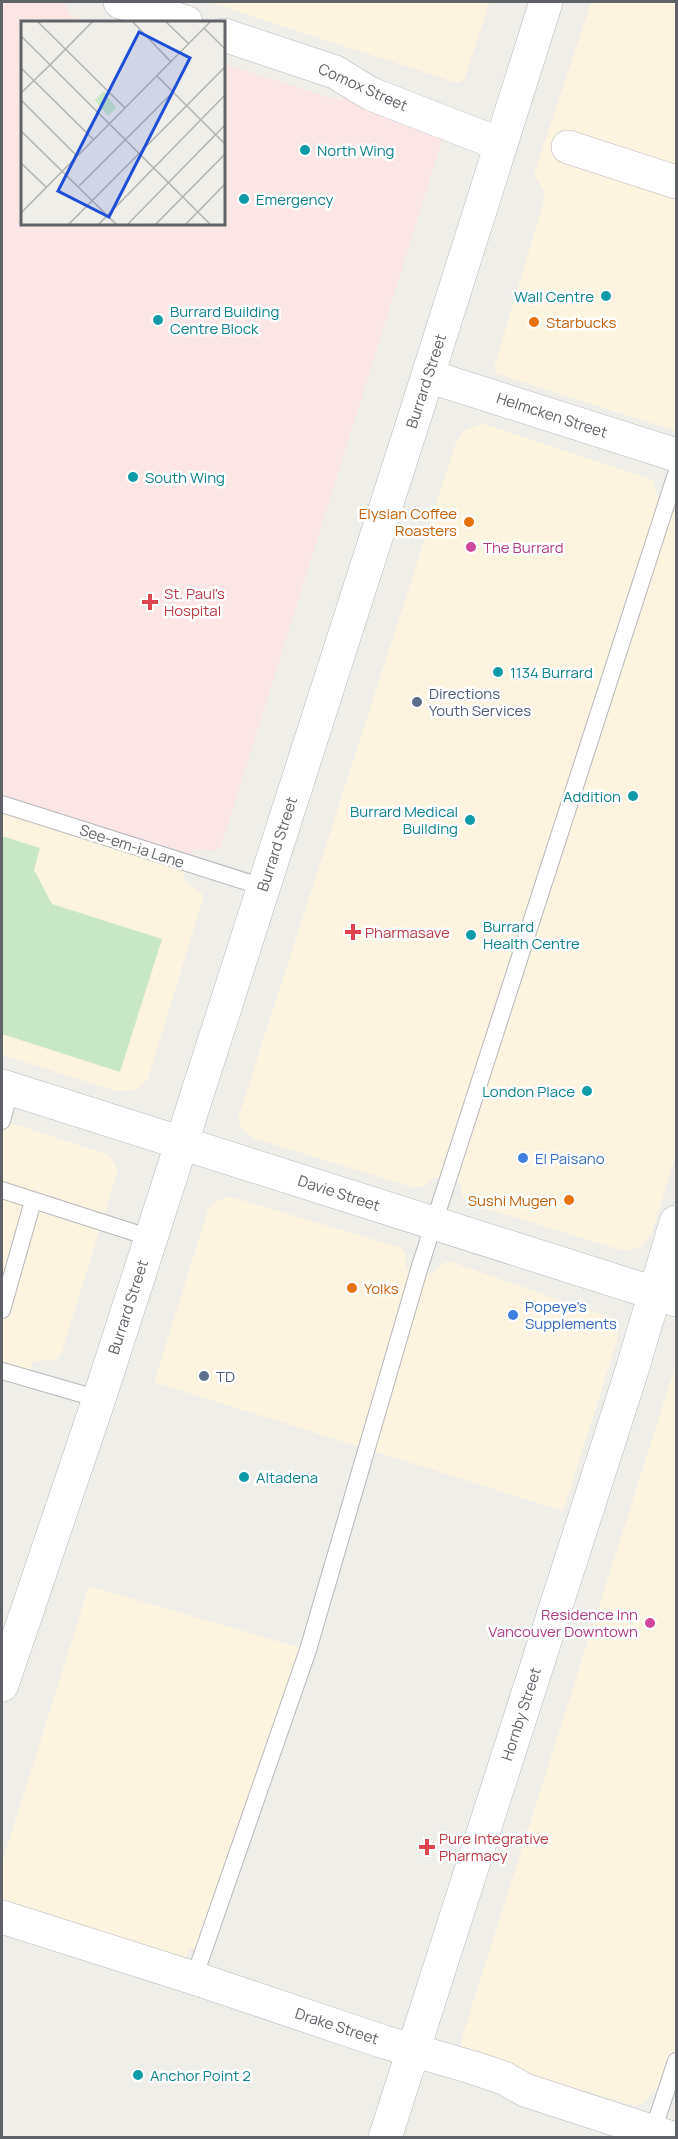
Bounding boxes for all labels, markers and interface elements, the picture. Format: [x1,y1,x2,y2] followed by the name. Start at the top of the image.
[21,21,225,225] inset map
[315,58,411,116] street label: Comox Street
[317,140,395,161] place label: North Wing
[298,143,312,157] marker: North Wing
[256,189,333,210] place label: Emergency
[237,192,251,206] marker: Emergency
[514,286,594,307] place label: Wall Centre
[599,289,613,303] marker: Wall Centre
[170,301,279,339] place label: Burrard Building Centre Block
[546,312,616,333] place label: Starbucks
[151,313,165,327] marker: Burrard Building Centre Block
[527,315,541,329] marker: Starbucks
[401,331,451,431] street label: Burrard Street
[494,387,610,443] street label: Helmcken Street
[145,467,225,488] place label: South Wing
[126,470,140,484] marker: South Wing
[359,503,457,541] place label: Elysian Coffee Roasters
[462,515,476,529] marker: Elysian Coffee Roasters
[483,537,564,558] place label: The Burrard
[464,540,478,554] marker: The Burrard
[164,583,225,621] place label: St. Paul's Hospital
[141,593,159,611] marker: St. Paul's Hospital
[510,662,593,683] place label: 1134 Burrard
[491,665,505,679] marker: 1134 Burrard
[429,683,531,721] place label: Directions Youth Services
[410,695,424,709] marker: Directions Youth Services
[563,786,621,807] place label: Addition
[626,789,640,803] marker: Addition
[252,794,302,894] street label: Burrard Street
[350,801,458,839] place label: Burrard Medical Building
[463,813,477,827] marker: Burrard Medical Building
[77,819,187,873] street label: See-em-ia Lane
[483,916,580,954] place label: Burrard Health Centre
[365,922,450,943] place label: Pharmasave
[346,925,360,939] marker: Pharmasave
[464,928,478,942] marker: Burrard Health Centre
[482,1081,575,1102] place label: London Place
[580,1084,594,1098] marker: London Place
[535,1148,605,1169] place label: El Paisano
[516,1151,530,1165] marker: El Paisano
[295,1170,383,1216] street label: Davie Street
[468,1190,557,1211] place label: Sushi Mugen
[562,1193,576,1207] marker: Sushi Mugen
[103,1257,153,1357] street label: Burrard Street
[364,1278,399,1299] place label: Yolks
[345,1281,359,1295] marker: Yolks
[525,1296,617,1334] place label: Popeye's Supplements
[506,1308,520,1322] marker: Popeye's Supplements
[216,1366,235,1387] place label: TD
[197,1369,211,1383] marker: TD
[256,1467,318,1488] place label: Altadena
[237,1470,251,1484] marker: Altadena
[488,1604,638,1642] place label: Residence Inn Vancouver Downtown
[643,1616,657,1630] marker: Residence Inn Vancouver Downtown
[496,1665,546,1763] street label: Hornby Street
[439,1828,549,1866] place label: Pure Integrative Pharmacy
[420,1840,434,1854] marker: Pure Integrative Pharmacy
[293,2003,381,2049] street label: Drake Street
[150,2065,251,2086] place label: Anchor Point 2
[131,2068,145,2082] marker: Anchor Point 2

